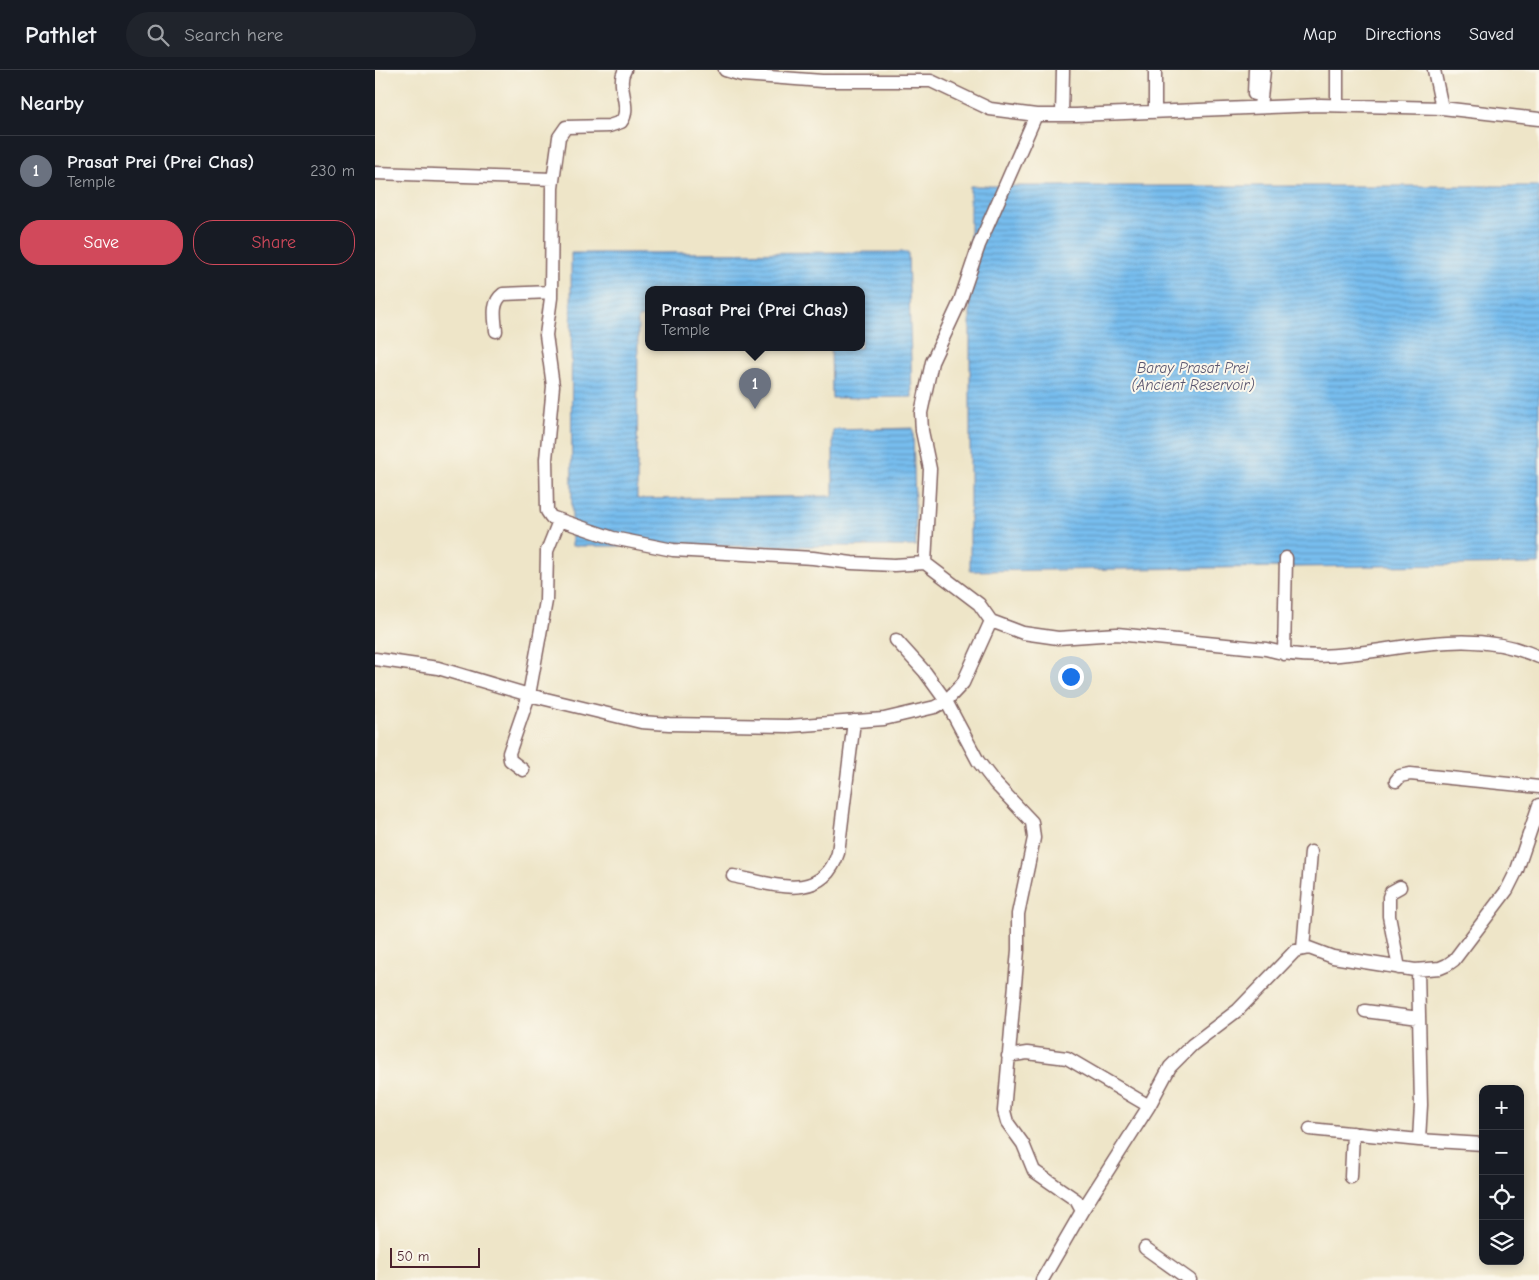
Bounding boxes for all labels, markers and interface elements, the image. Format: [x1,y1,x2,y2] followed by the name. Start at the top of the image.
[126,12,476,57] search box
[25,21,96,49] text: Pathlet
[144,21,172,49] icon: search
[184,24,283,46] text: Search here
[1303,24,1337,45] text: Map
[1365,24,1441,45] text: Directions
[1469,24,1514,45] text: Saved
[20,91,84,115] text: Nearby
[67,151,254,173] text: Prasat Prei (Prei Chas)
[33,162,39,180] text: 1
[310,162,355,180] text: 230 m
[67,173,115,191] text: Temple
[20,220,183,265] button: Save
[193,220,355,265] button: Share
[645,286,865,351] popup
[661,299,849,321] text: Prasat Prei (Prei Chas)
[661,321,710,339] text: Temple
[1131,359,1255,394] water label: Baray Prasat Prei (Ancient Reservoir)
[739,368,771,409] pin: 1
[1058,664,1084,690] your location
[1479,1085,1524,1265] map controls
[1479,1085,1524,1130] button: +
[1479,1130,1524,1175] button: −
[1479,1175,1524,1220] button: locate
[1479,1220,1524,1265] button: layers
[390,1245,480,1268] scale bar
[397,1248,429,1265] text: 50 m

